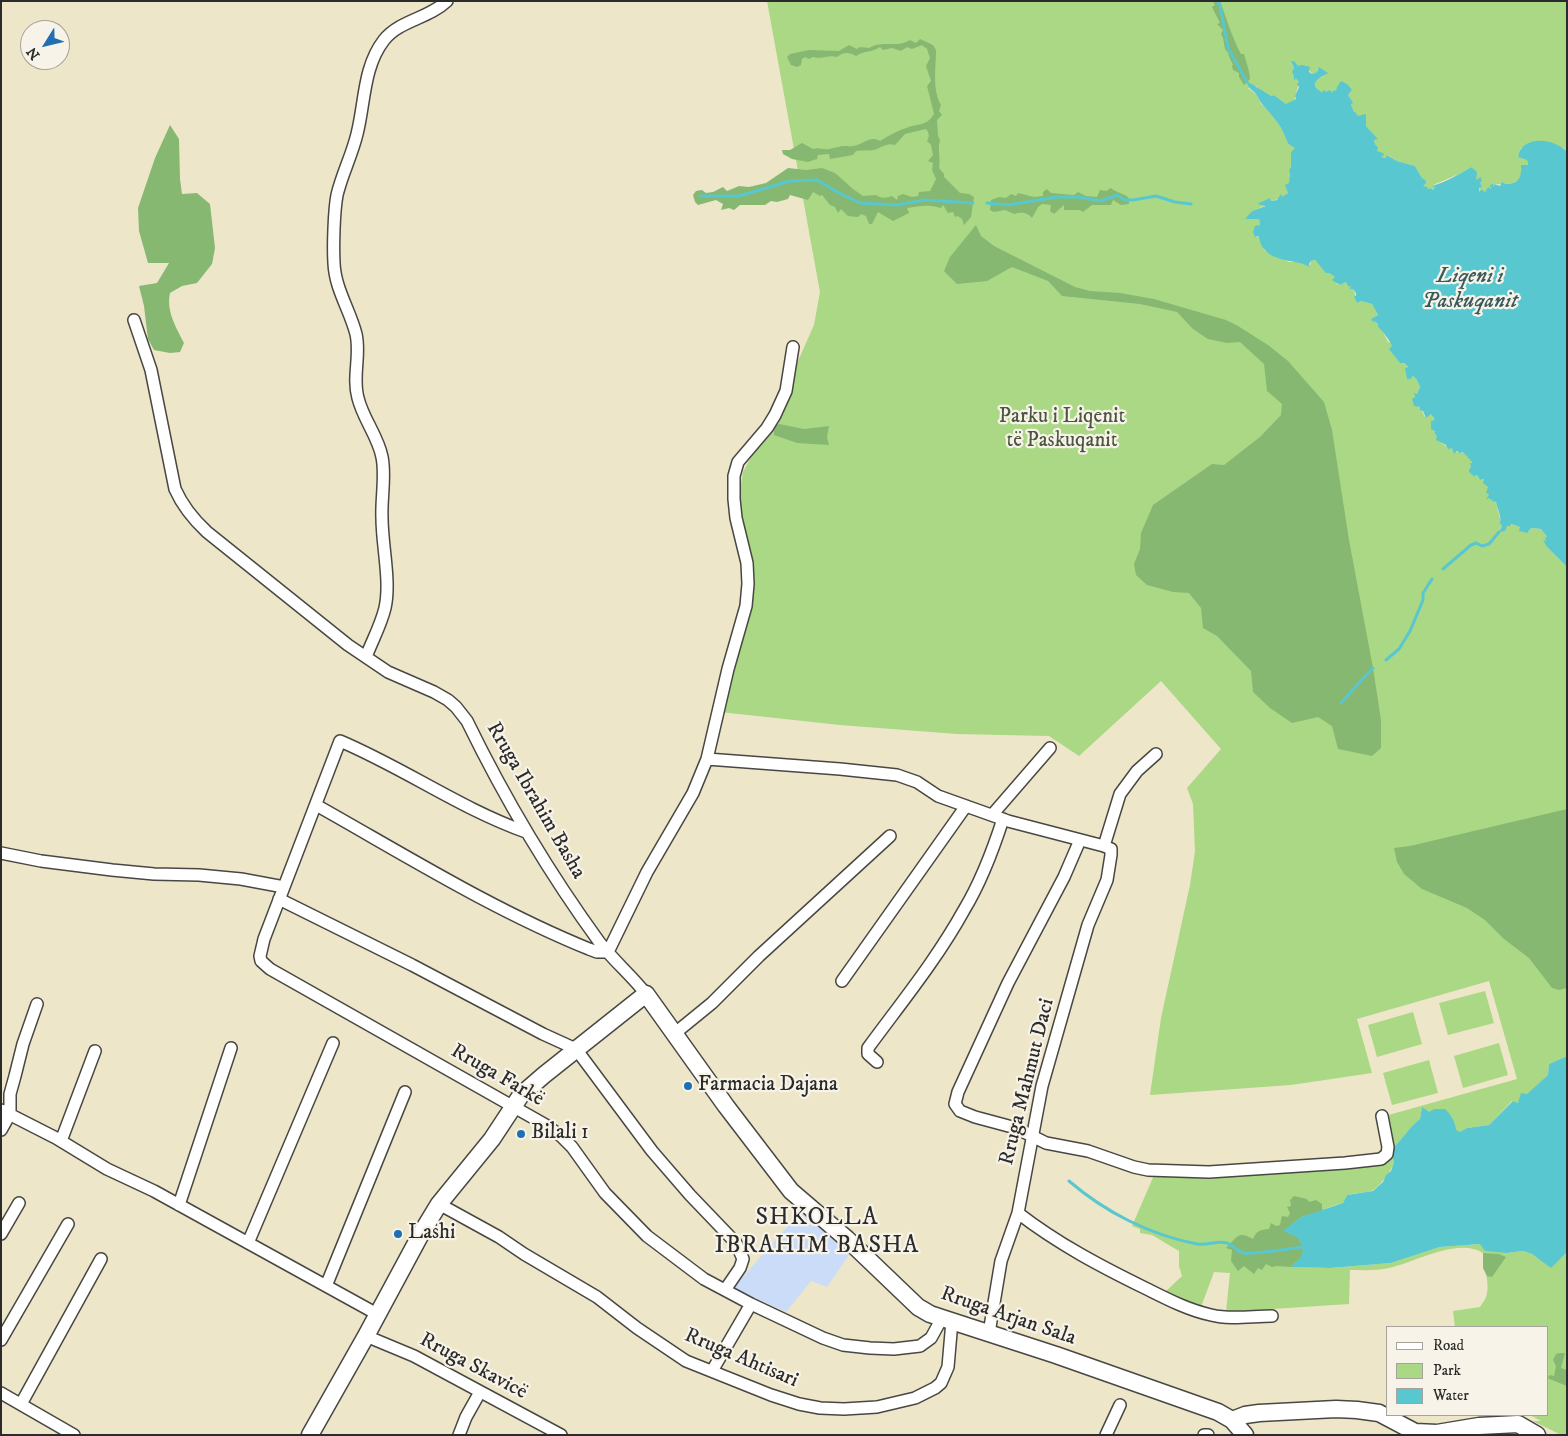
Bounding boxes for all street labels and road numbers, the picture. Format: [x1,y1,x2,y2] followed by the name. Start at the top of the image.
[480,718,590,884] street label: Rruga Ibrahim Basha
[995,996,1061,1168] street label: Rruga Mahmut Daci
[446,1039,548,1113] street label: Rruga Farkë
[937,1282,1079,1352] street label: Rruga Arjan Sala
[680,1324,802,1394] street label: Rruga Ahtisari
[415,1328,531,1406] street label: Rruga Skavicë

